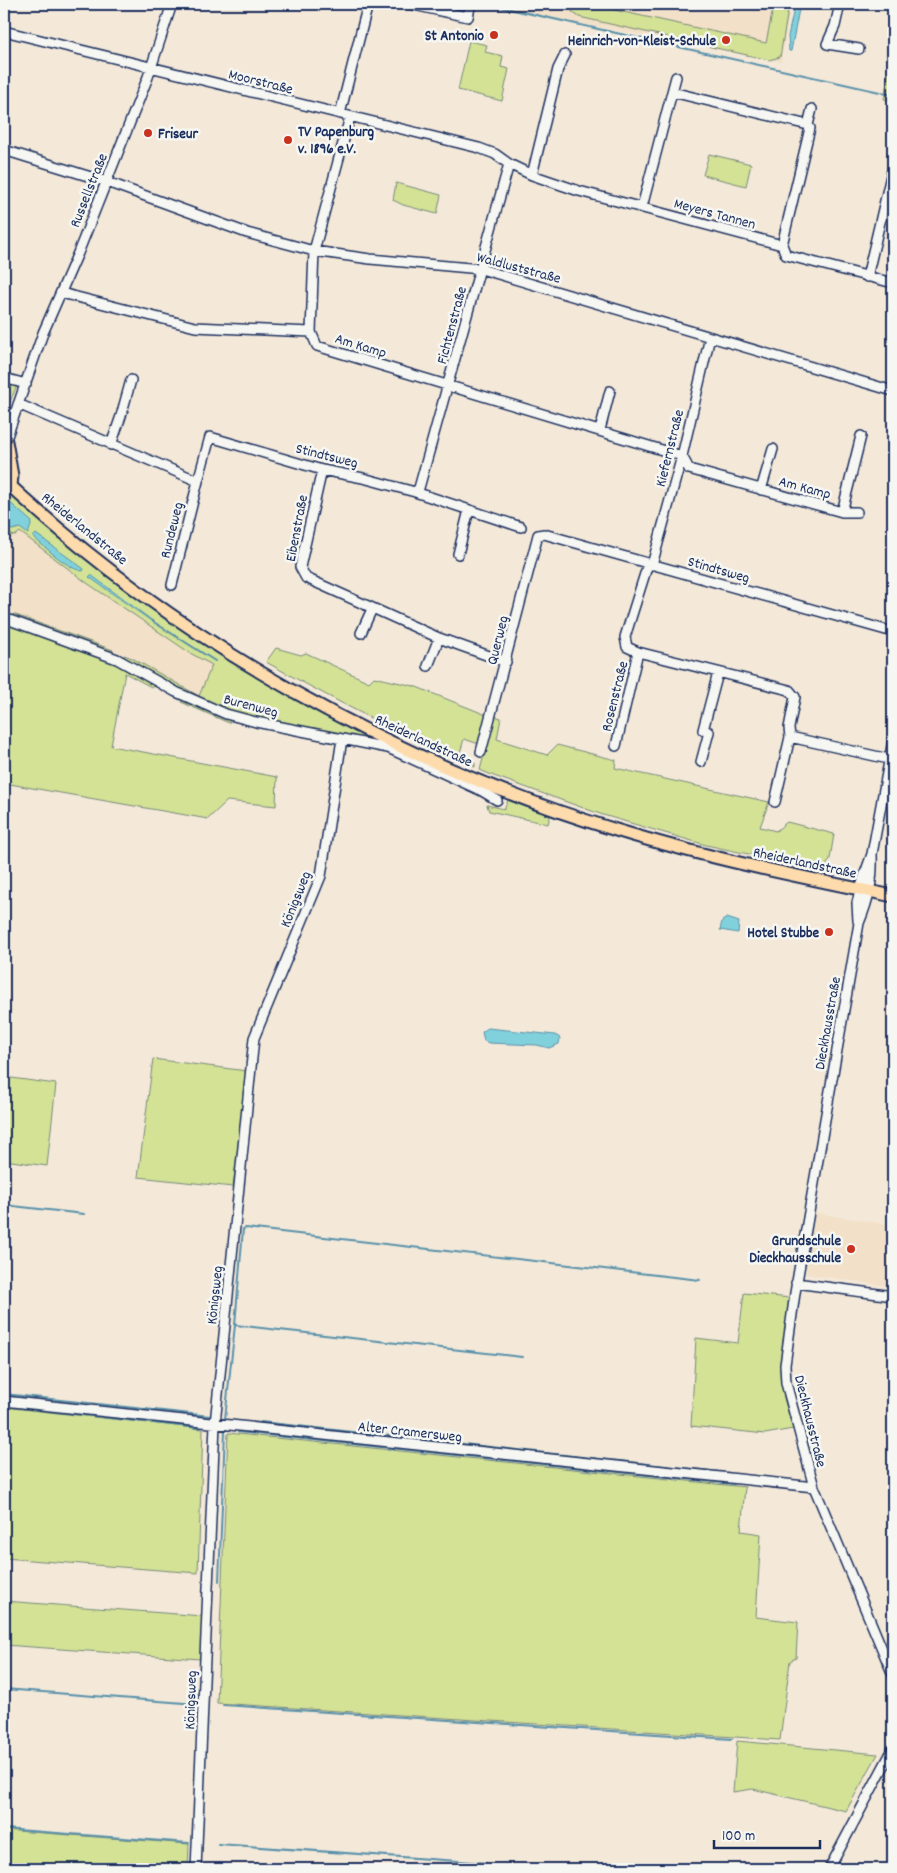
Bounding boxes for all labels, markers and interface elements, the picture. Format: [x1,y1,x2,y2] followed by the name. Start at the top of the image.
[425,26,484,48] place label: St Antonio
[488,29,500,41] marker: St Antonio
[568,31,716,53] place label: Heinrich-von-Kleist-Schule
[720,34,732,46] marker: Heinrich-von-Kleist-Schule
[226,64,296,102] street label: Moorstraße
[298,122,374,161] place label: TV Papenburg v. 1896 e.V.
[158,124,198,146] place label: Friseur
[142,127,154,139] marker: Friseur
[282,134,294,146] marker: TV Papenburg v. 1896 e.V.
[65,150,115,231] street label: Russellstraße
[671,193,758,236] street label: Meyers Tannen
[474,247,563,291] street label: Waldluststraße
[432,284,474,367] street label: Fichtenstraße
[332,329,389,365] street label: Am Kamp
[651,407,691,489] street label: Kiefernstraße
[293,439,360,475] street label: Stindtsweg
[776,471,833,506] street label: Am Kamp
[36,488,132,572] street label: Rheiderlandstraße
[281,493,315,564] street label: Eibenstraße
[155,500,191,561] street label: Rundeweg
[685,552,752,590] street label: Stindtsweg
[482,613,516,668] street label: Querweg
[597,659,635,734] street label: Rosenstraße
[221,689,280,725] street label: Burenweg
[371,710,476,774] street label: Rheiderlandstraße
[751,842,859,886] street label: Rheiderlandstraße
[276,868,318,931] street label: Königsweg
[747,923,819,945] place label: Hotel Stubbe
[823,926,835,938] marker: Hotel Stubbe
[810,975,848,1072] street label: Dieckhausstraße
[749,1231,841,1270] place label: Grundschule Dieckhausschule
[845,1243,857,1255] marker: Grundschule Dieckhausschule
[202,1265,230,1326] street label: Königsweg
[787,1373,831,1470] street label: Dieckhausstraße
[357,1417,463,1449] street label: Alter Cramersweg
[180,1670,204,1730] street label: Königsweg
[714,1818,821,1850] scale bar
[722,1826,755,1848] text: 100 m

